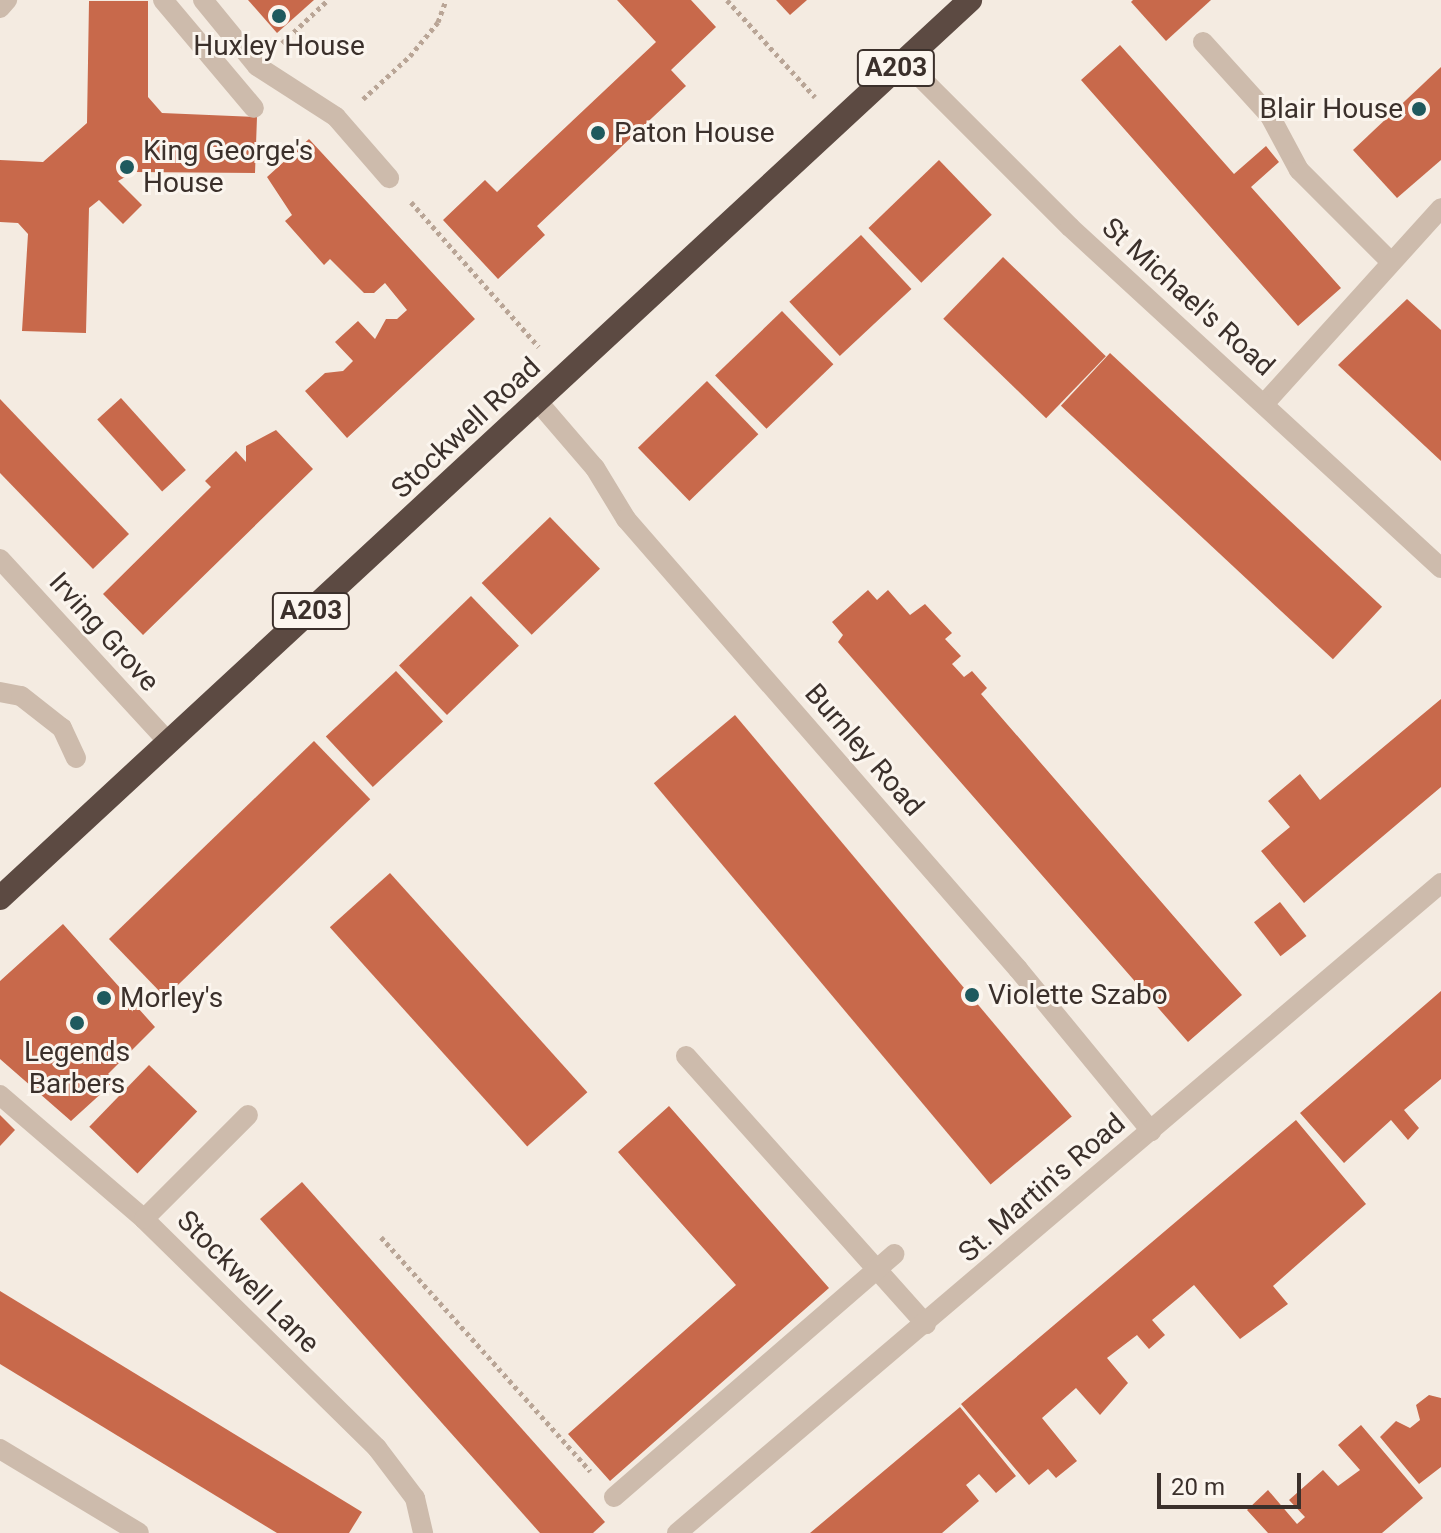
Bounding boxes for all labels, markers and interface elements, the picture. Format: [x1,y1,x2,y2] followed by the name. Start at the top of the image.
[270,7,288,25] marker: Huxley House
[193,29,365,63] place label: Huxley House
[856,46,936,90] road number: A203
[1260,92,1403,126] place label: Blair House
[1410,100,1428,118] marker: Blair House
[614,116,775,150] place label: Paton House
[589,124,607,142] marker: Paton House
[143,134,313,200] place label: King George's House
[118,158,136,176] marker: King George's House
[1095,211,1281,383] street label: St Michael's Road
[385,351,547,505] street label: Stockwell Road
[42,566,166,698] street label: Irving Grove
[271,589,351,633] road number: A203
[798,677,930,823] street label: Burnley Road
[988,978,1168,1012] place label: Violette Szabo
[120,981,223,1015] place label: Morley's
[963,986,981,1004] marker: Violette Szabo
[95,989,113,1007] marker: Morley's
[68,1014,86,1032] marker: Legends Barbers
[24,1035,130,1101] place label: Legends Barbers
[952,1107,1132,1269] street label: St. Martin's Road
[170,1204,326,1360] street label: Stockwell Lane
[1161,1457,1305,1507] scale bar
[1171,1473,1225,1501] text: 20 m

